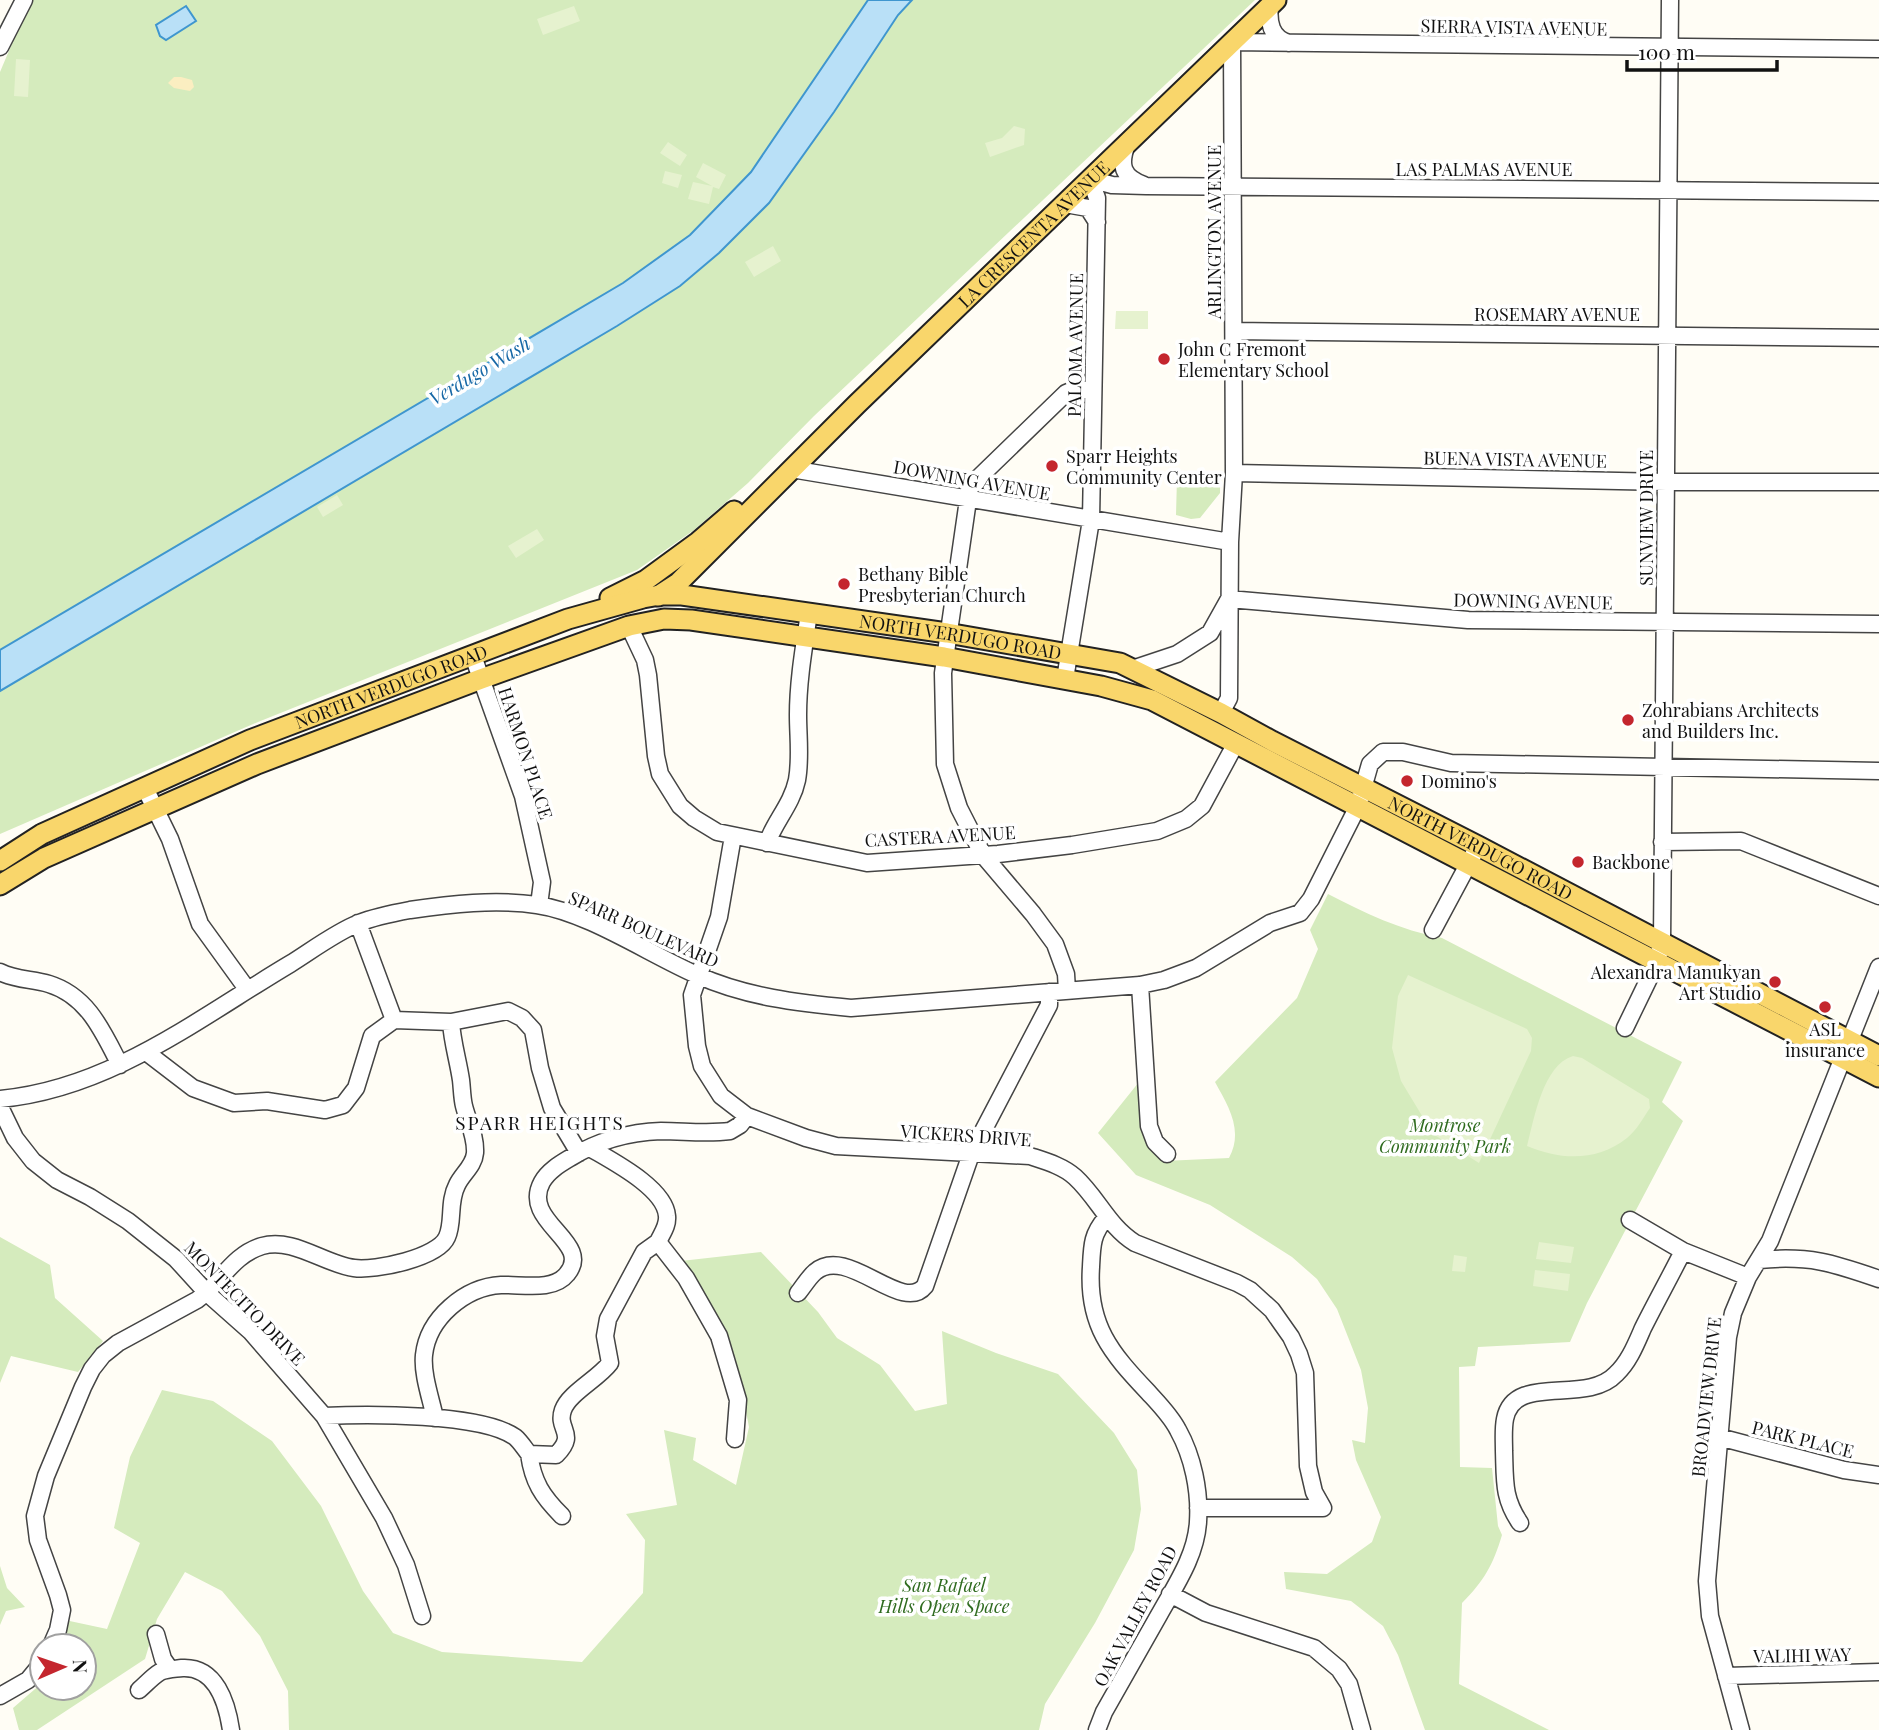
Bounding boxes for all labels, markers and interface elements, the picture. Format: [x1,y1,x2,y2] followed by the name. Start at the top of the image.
[1420,13,1608,41] street label: SIERRA VISTA AVENUE
[1627,28,1778,72] scale bar
[1638,37,1695,65] text: 100 m
[1202,145,1226,320] street label: ARLINGTON AVENUE
[952,155,1114,313] street label: LA CRESCENTA AVENUE
[1396,157,1572,181] street label: LAS PALMAS AVENUE
[1062,273,1088,417] street label: PALOMA AVENUE
[1474,302,1640,326] street label: ROSEMARY AVENUE
[423,329,535,411] water label: Verdugo Wash
[1177,337,1329,382] place label: John C Fremont Elementary School
[1156,351,1172,367] marker: John C Fremont Elementary School
[1066,444,1222,489] place label: Sparr Heights Community Center
[1423,445,1607,473] street label: BUENA VISTA AVENUE
[1634,450,1658,586] street label: SUNVIEW DRIVE
[892,454,1052,506] street label: DOWNING AVENUE
[1044,458,1060,474] marker: Sparr Heights Community Center
[858,562,1026,607] place label: Bethany Bible Presbyterian Church
[836,576,852,592] marker: Bethany Bible Presbyterian Church
[1453,588,1613,614] street label: DOWNING AVENUE
[858,609,1063,665] street label: NORTH VERDUGO ROAD
[291,639,491,734] street label: NORTH VERDUGO ROAD
[493,684,559,822] street label: HARMON PLACE
[1642,698,1819,743] place label: Zohrabians Architects and Builders Inc.
[1620,712,1636,728] marker: Zohrabians Architects and Builders Inc.
[1421,769,1497,793] place label: Domino's
[1399,773,1415,789] marker: Domino's
[1384,790,1577,905] street label: NORTH VERDUGO ROAD
[864,820,1016,852] street label: CASTERA AVENUE
[1592,850,1670,874] place label: Backbone
[1570,854,1586,870] marker: Backbone
[565,885,723,973] street label: SPARR BOULEVARD
[1590,960,1761,1005] place label: Alexandra Manukyan Art Studio
[1767,974,1783,990] marker: Alexandra Manukyan Art Studio
[1817,999,1833,1015] marker: ASL insurance
[1785,1017,1865,1062] place label: ASL insurance
[455,1109,625,1135] district label: SPARR HEIGHTS
[1379,1113,1511,1158] park label: Montrose Community Park
[899,1118,1032,1152] street label: VICKERS DRIVE
[179,1236,311,1370] street label: MONTECITO DRIVE
[1686,1316,1726,1478] street label: BROADVIEW DRIVE
[1749,1415,1857,1463] street label: PARK PLACE
[1088,1541,1182,1691] street label: OAK VALLEY ROAD
[878,1573,1010,1618] park label: San Rafael Hills Open Space
[28,1632,98,1702] north arrow
[1752,1642,1851,1668] street label: VALIHI WAY
[68,1659,94,1674] text: N

